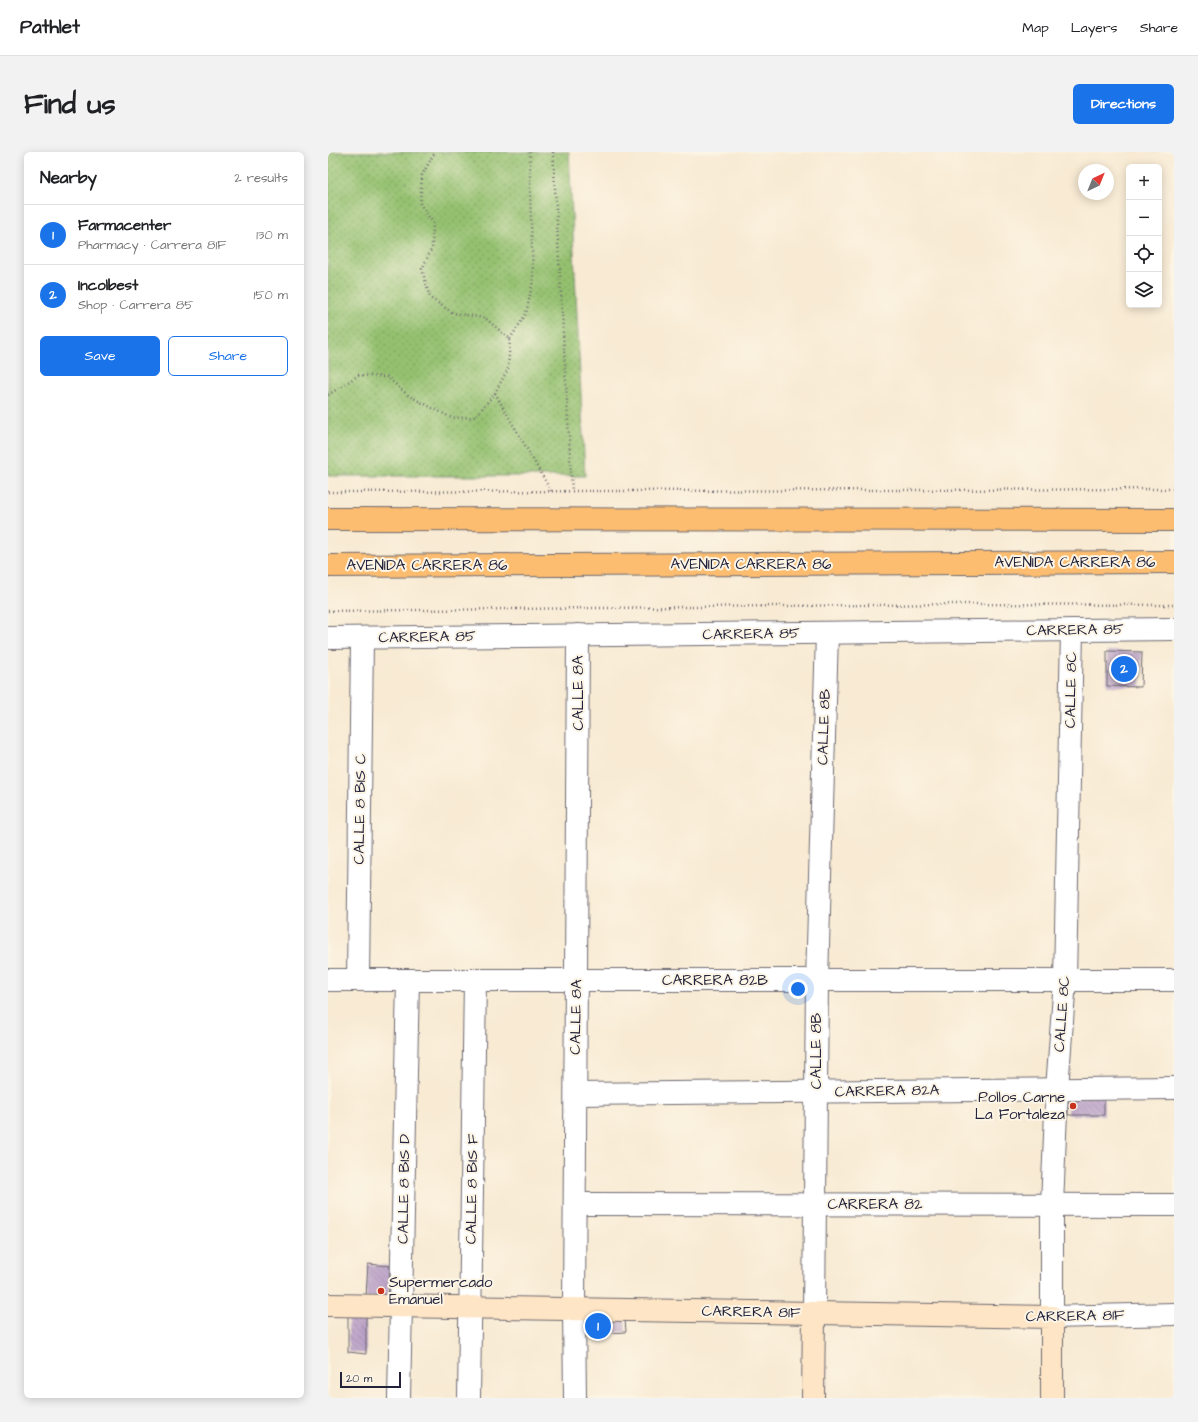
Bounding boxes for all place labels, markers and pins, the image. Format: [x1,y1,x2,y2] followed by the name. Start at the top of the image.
[1111,654,1137,684] pin: 2
[975,1087,1065,1125] place label: Pollos Carne La Fortaleza
[1068,1101,1078,1111] marker: Pollos Carne La Fortaleza
[389,1272,493,1310] place label: Supermercado Emanuel
[376,1286,386,1296] marker: Supermercado Emanuel
[585,1311,611,1341] pin: 1

